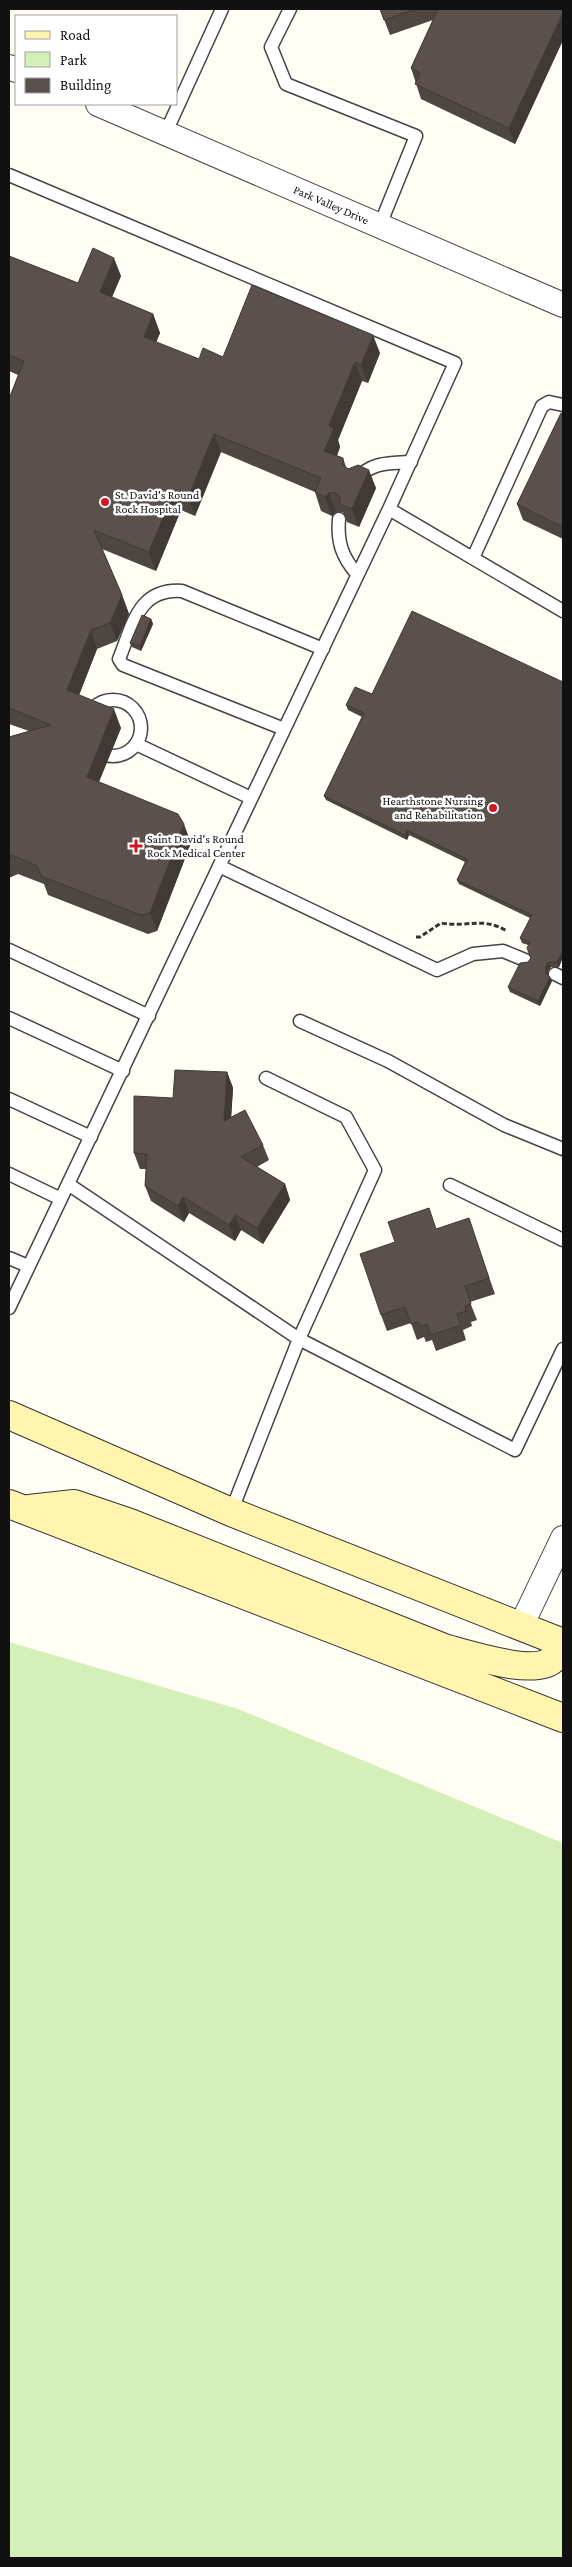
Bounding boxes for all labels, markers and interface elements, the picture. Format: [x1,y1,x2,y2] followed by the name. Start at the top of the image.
[15,15,178,105] legend
[60,27,91,43] text: Road
[60,52,87,68] text: Park
[60,77,111,94] text: Building
[291,182,371,227] street label: Park Valley Drive
[115,488,200,516] place label: St. David's Round Rock Hospital
[99,496,111,508] marker: St. David's Round Rock Hospital
[383,794,484,822] place label: Hearthstone Nursing and Rehabilitation
[487,802,499,814] marker: Hearthstone Nursing and Rehabilitation
[147,832,246,860] place label: Saint David's Round Rock Medical Center
[129,839,143,853] marker: Saint David's Round Rock Medical Center

